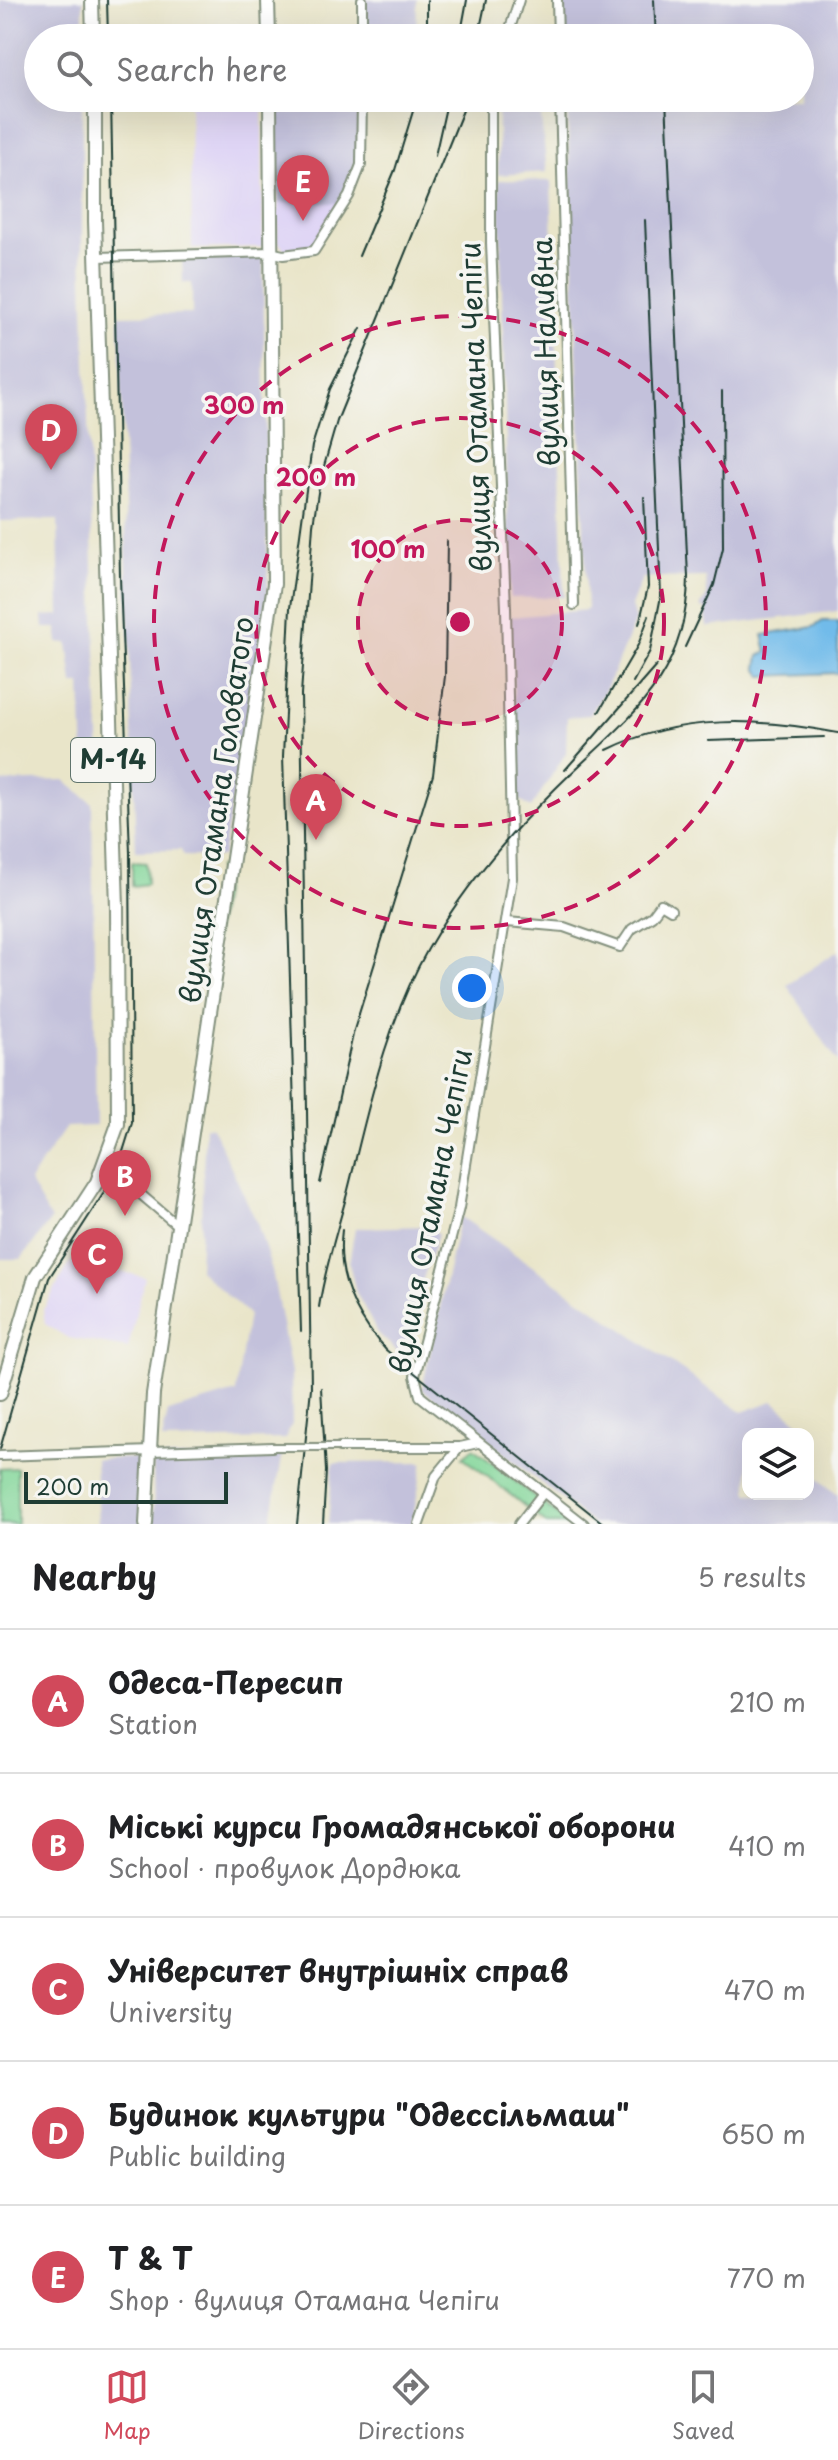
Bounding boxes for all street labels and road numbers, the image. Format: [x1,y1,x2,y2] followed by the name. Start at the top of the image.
[519,236,570,467] street label: вулиця Наливна
[447,241,502,573] street label: вулиця Отамана Чепіги
[167,614,264,1006] street label: вулиця Отамана Головатого
[71,738,155,782] road number: М-14
[377,1045,482,1377] street label: вулиця Отамана Чепіги

